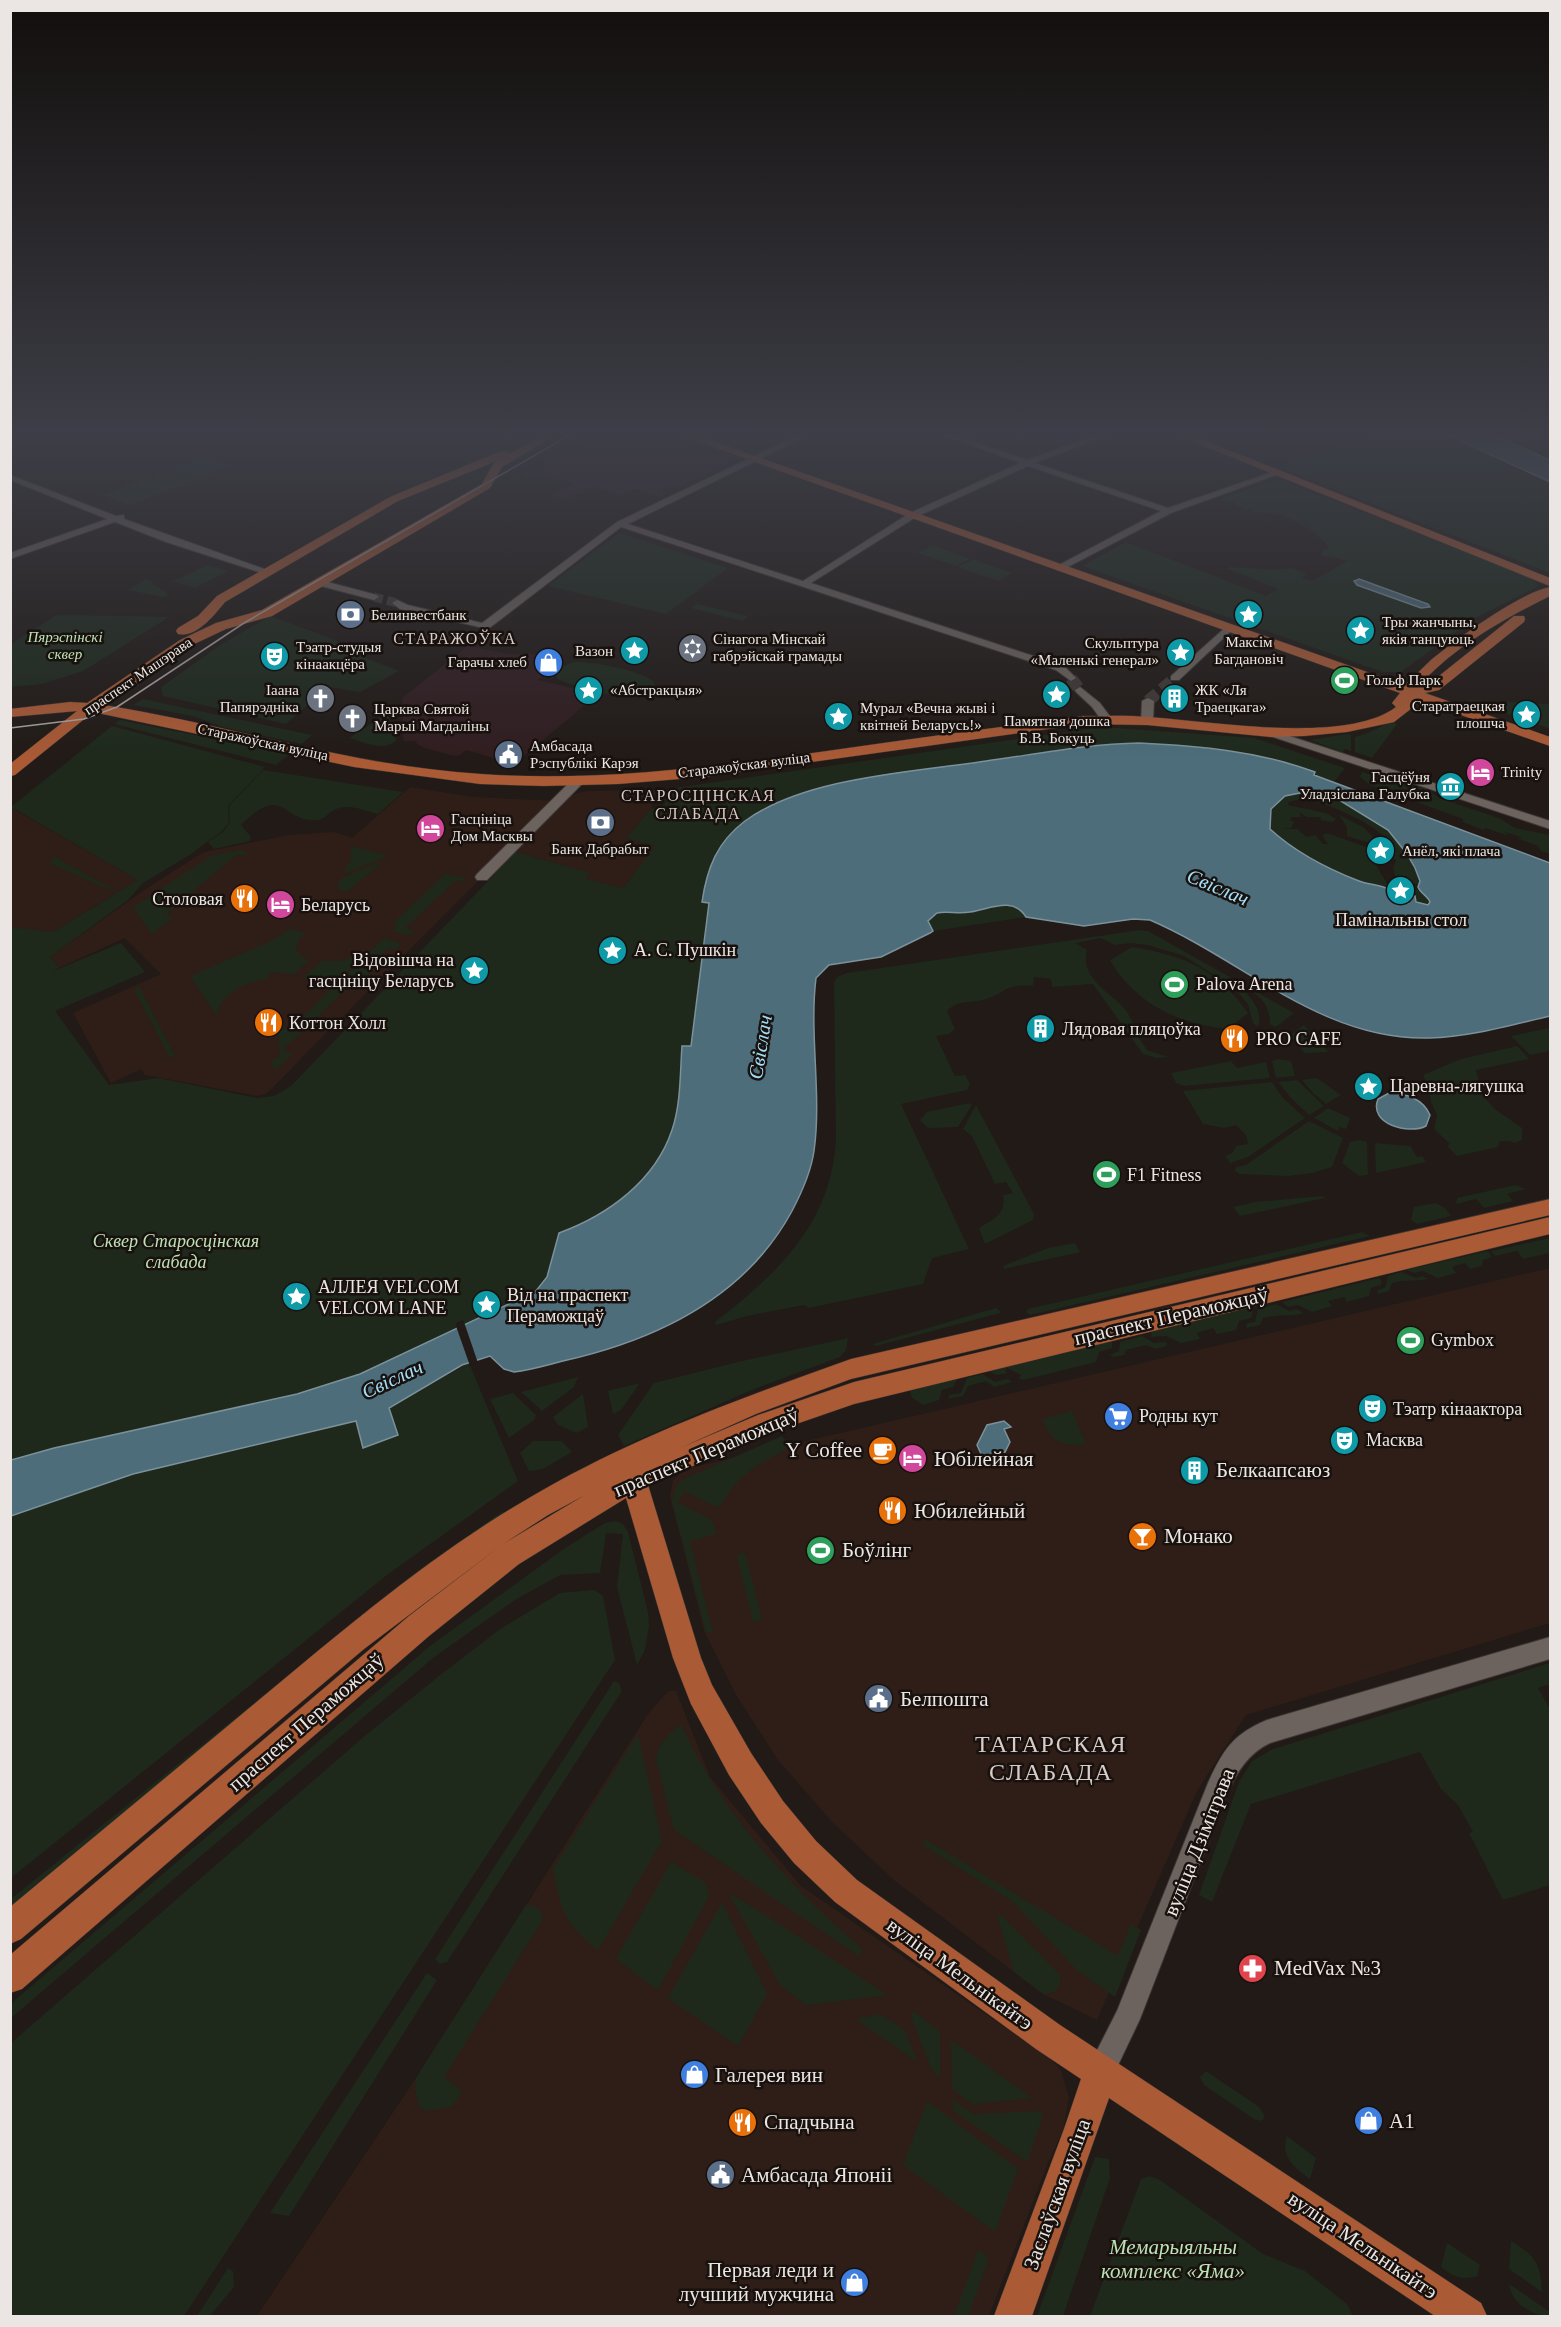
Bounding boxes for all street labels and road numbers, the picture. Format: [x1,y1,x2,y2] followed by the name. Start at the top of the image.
[81,634,195,718] street label: праспект Машэрава
[196,720,330,764] street label: Старажоўская вуліца
[677,749,811,781] street label: Старажоўская вуліца
[1072,1282,1271,1350] street label: праспект Пераможцаў
[610,1402,802,1502] street label: праспект Пераможцаў
[223,1648,389,1796] street label: праспект Пераможцаў
[1158,1764,1240,1919] street label: вуліца Дзімітрава
[882,1913,1038,2035] street label: вуліца Мельнікайтэ
[1019,2115,1096,2273] street label: Заслаўская вуліца
[1284,2186,1442,2304] street label: вуліца Мельнікайтэ

